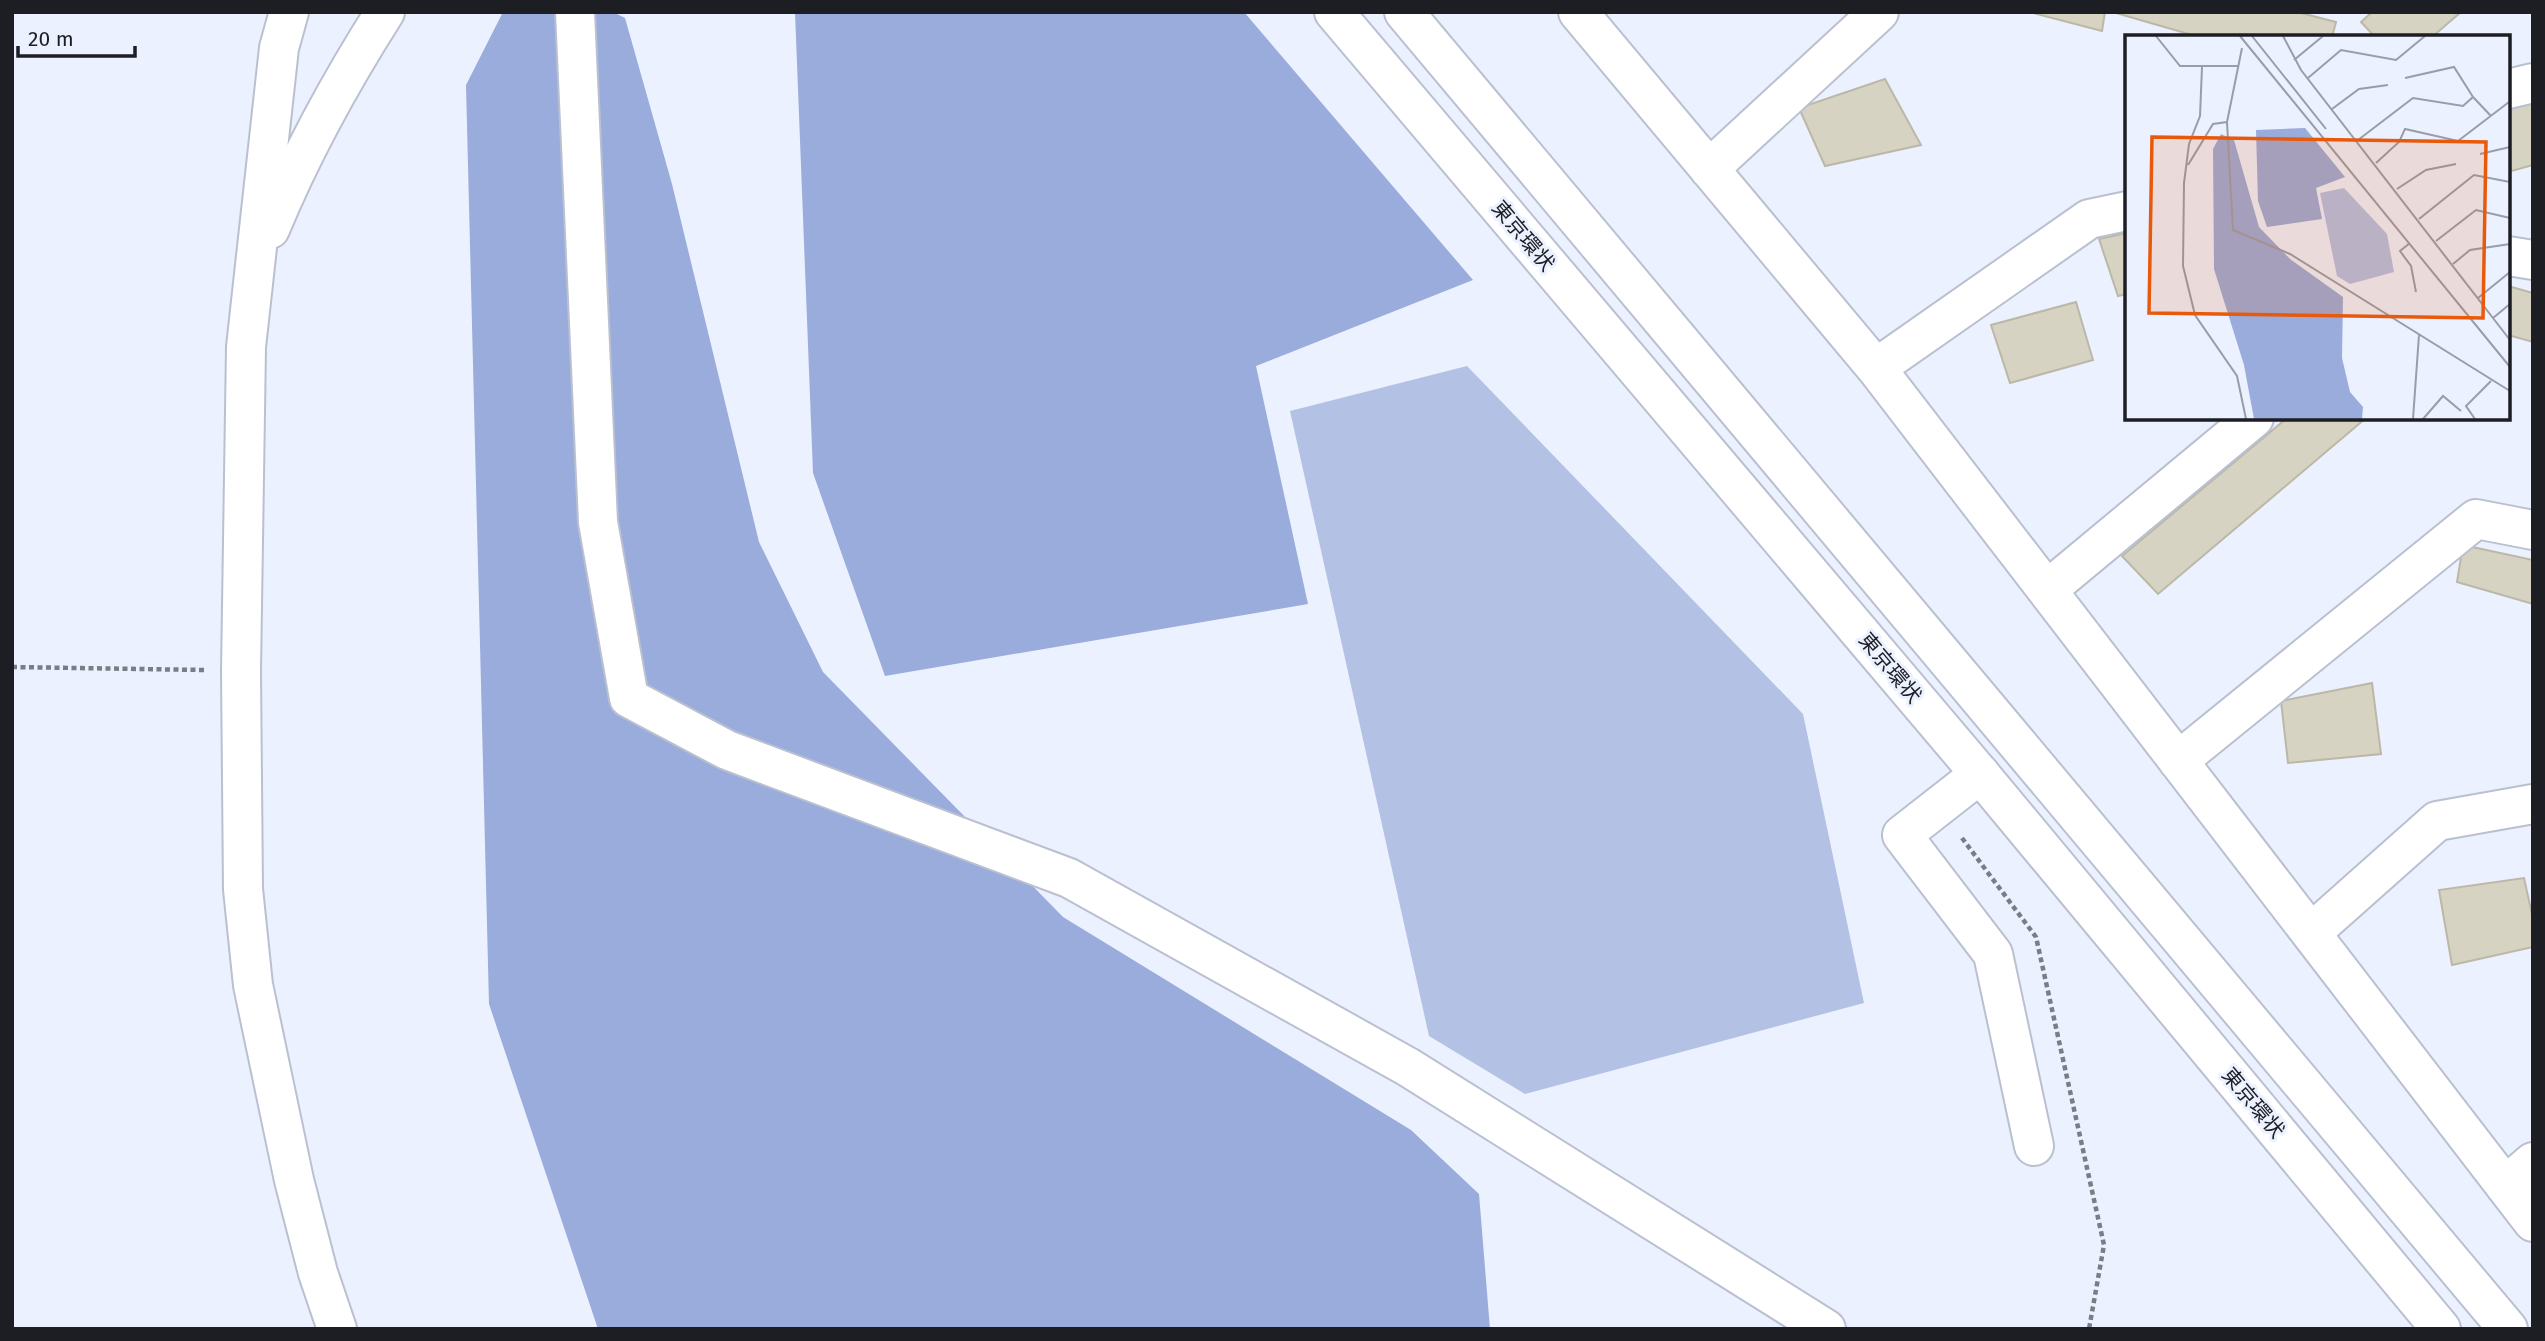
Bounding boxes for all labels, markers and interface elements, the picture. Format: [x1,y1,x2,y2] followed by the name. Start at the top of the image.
[18,14,135,58] scale bar
[28,26,74,52] text: 20 m
[2125,35,2510,420] inset map
[1486,195,1560,277] street label: 東京環状
[1853,627,1927,709] street label: 東京環状
[2216,1062,2290,1144] street label: 東京環状

